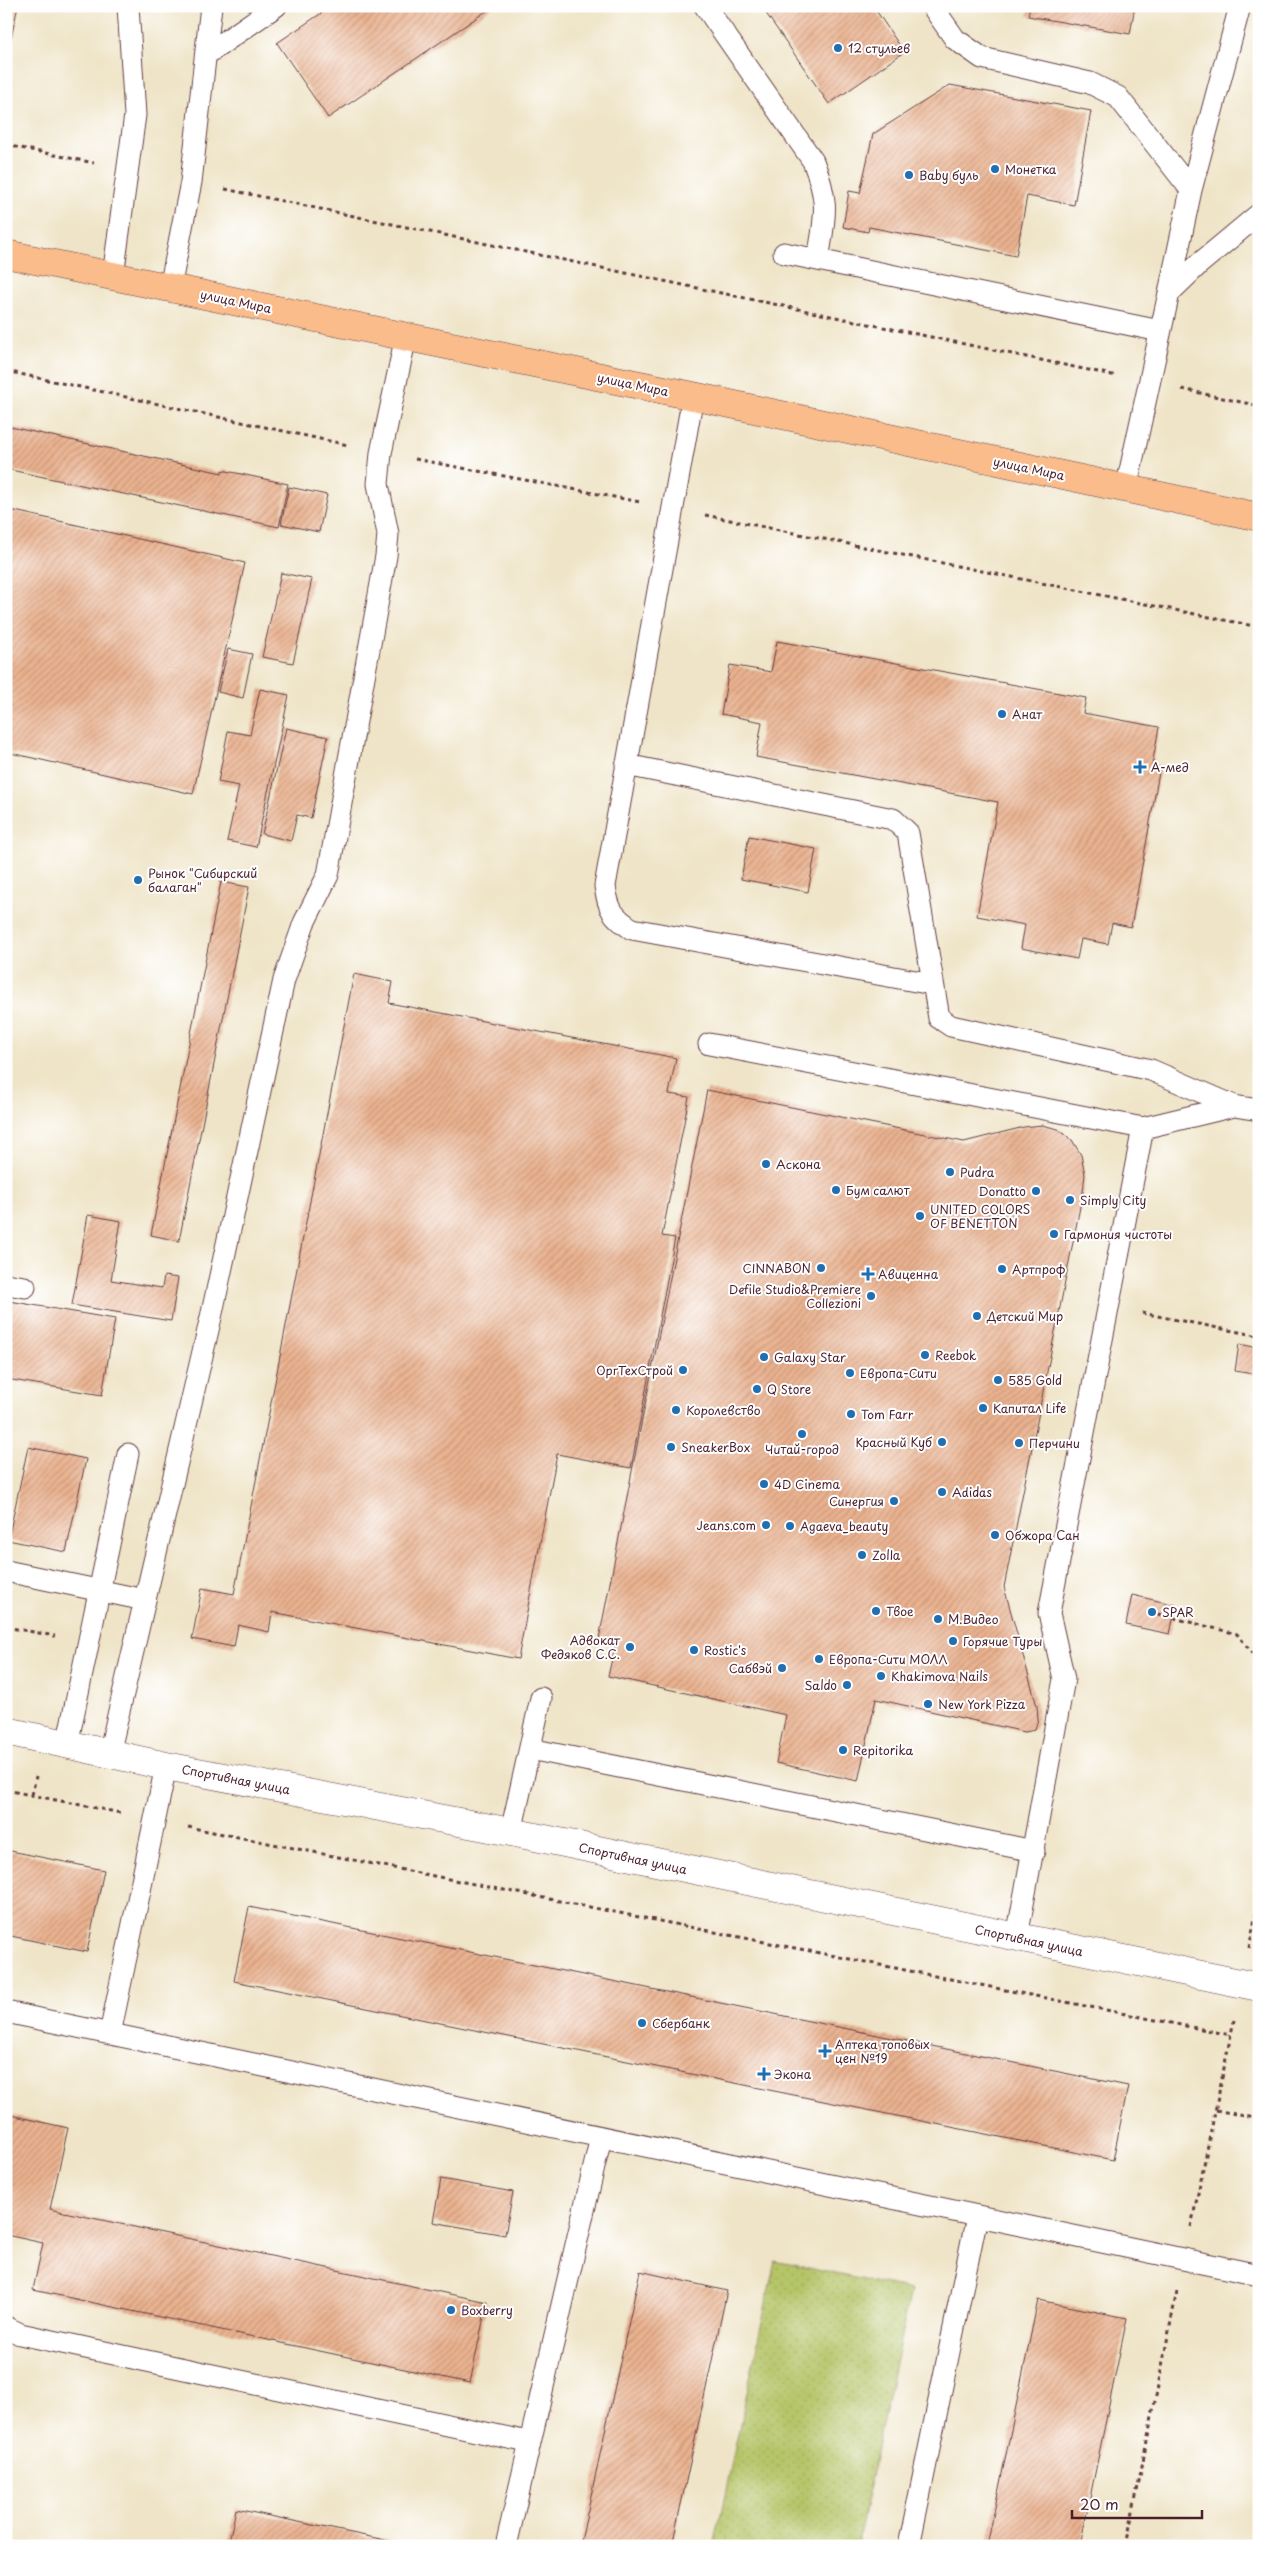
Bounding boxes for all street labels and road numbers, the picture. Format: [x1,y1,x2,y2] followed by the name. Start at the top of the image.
[199,285,274,317] street label: улица Мира
[596,368,671,400] street label: улица Мира
[992,452,1067,484] street label: улица Мира
[180,1760,292,1798] street label: Спортивная улица
[577,1838,689,1878] street label: Спортивная улица
[973,1920,1085,1960] street label: Спортивная улица

